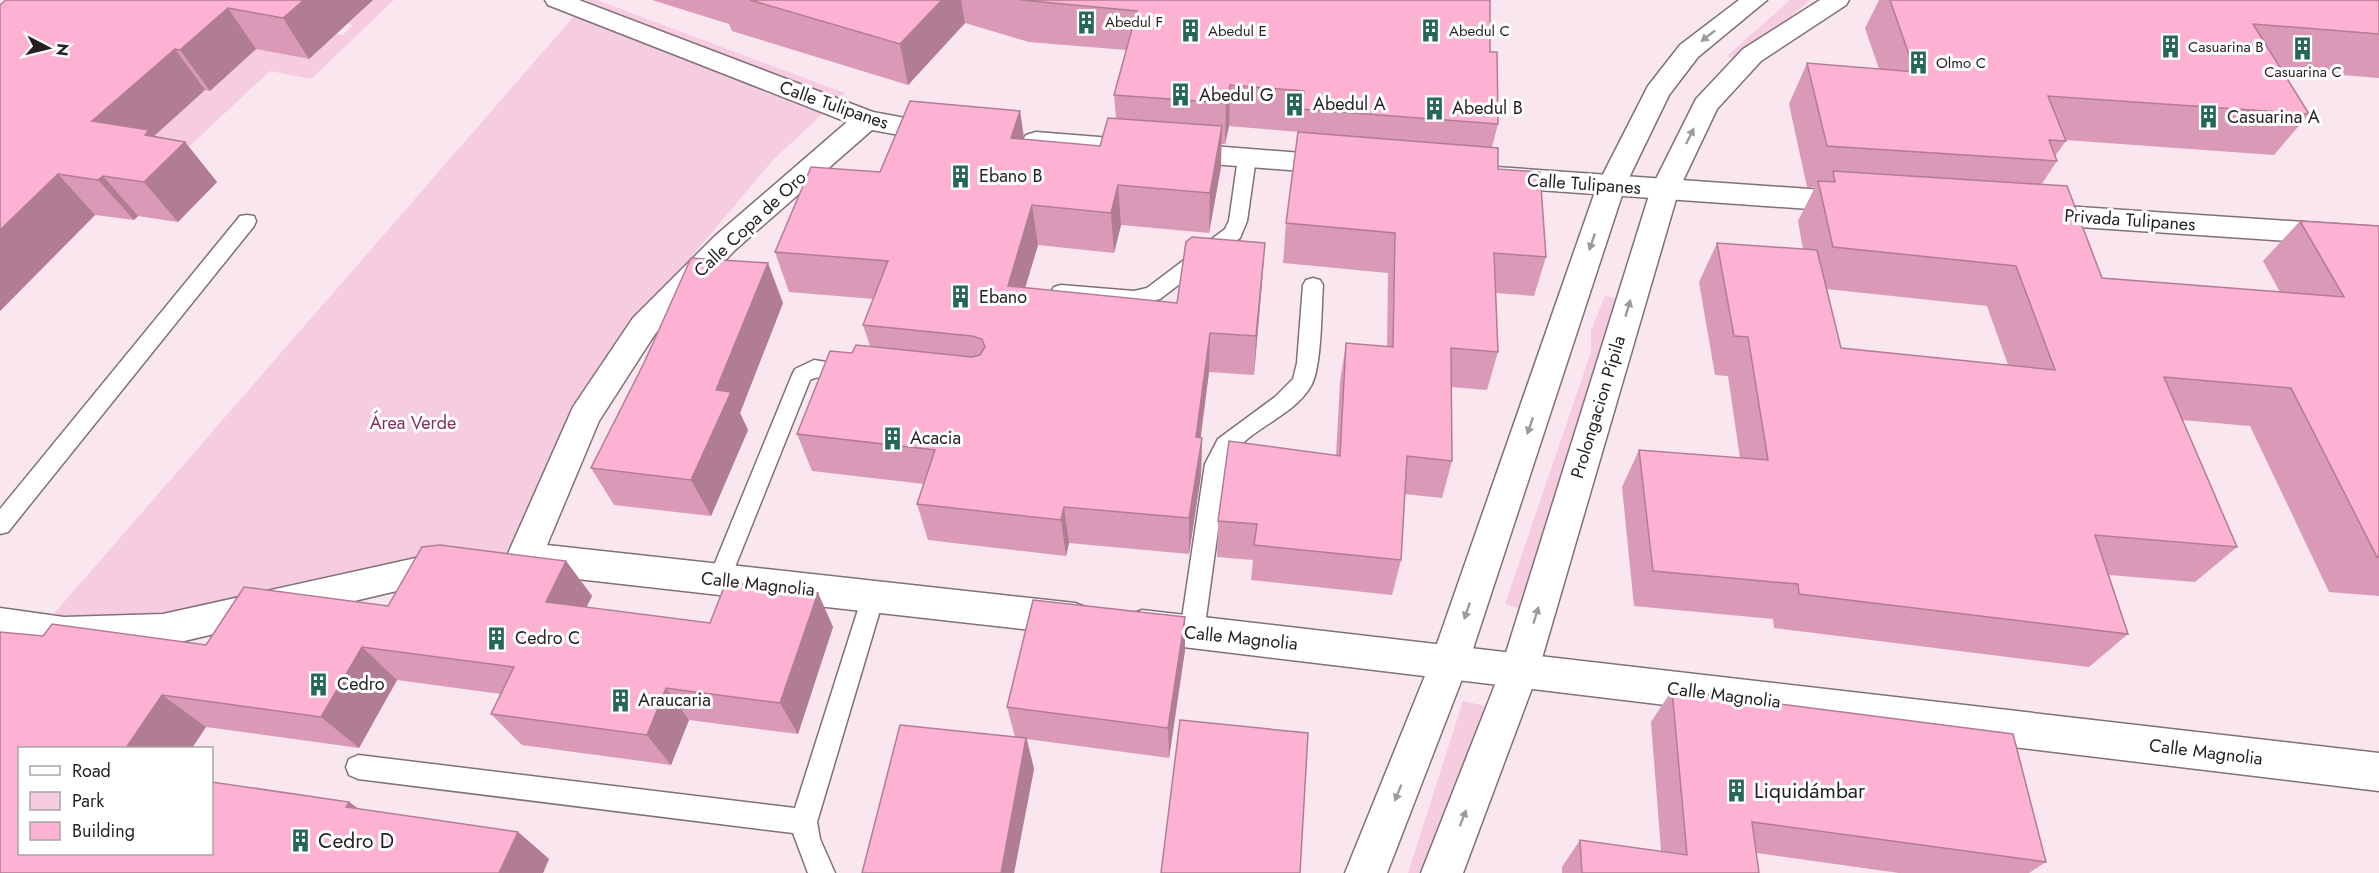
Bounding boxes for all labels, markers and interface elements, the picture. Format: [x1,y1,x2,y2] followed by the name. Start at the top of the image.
[1074,9,1100,35] building icon: Abedul F
[1105,11,1163,33] place label: Abedul F
[18,18,78,78] north arrow
[1177,18,1203,44] building icon: Abedul E
[1418,18,1444,44] building icon: Abedul C
[1208,20,1267,42] place label: Abedul E
[1449,20,1510,42] place label: Abedul C
[1701,29,1716,41] one-way arrow
[2157,34,2183,60] building icon: Casuarina B
[2290,35,2316,61] building icon: Casuarina C
[2188,36,2264,58] place label: Casuarina B
[50,42,75,57] text: N
[1905,50,1931,76] building icon: Olmo C
[1936,52,1986,74] place label: Olmo C
[2264,61,2342,83] place label: Casuarina C
[776,74,892,136] street label: Calle Tulipanes
[1168,82,1194,108] building icon: Abedul G
[1199,82,1274,108] place label: Abedul G
[1282,91,1308,117] building icon: Abedul A
[1313,91,1386,117] place label: Abedul A
[1421,95,1447,121] building icon: Abedul B
[1452,95,1523,121] place label: Abedul B
[2196,104,2222,130] building icon: Casuarina A
[2227,104,2320,130] place label: Casuarina A
[1685,128,1694,145] one-way arrow
[948,163,974,189] building icon: Ebano B
[979,163,1043,189] place label: Ebano B
[688,165,812,283] street label: Calle Copa de Oro
[1526,167,1642,201] street label: Calle Tulipanes
[2064,202,2196,238] street label: Privada Tulipanes
[1587,233,1597,251] one-way arrow
[948,284,974,310] building icon: Ebano
[979,284,1027,310] place label: Ebano
[1624,299,1633,317] one-way arrow
[1564,333,1632,481] street label: Prolongacion Pípila
[370,410,456,436] park label: Área Verde
[1524,417,1534,435] one-way arrow
[879,425,905,451] building icon: Acacia
[910,425,961,451] place label: Acacia
[700,565,816,603] street label: Calle Magnolia
[1462,602,1471,620] one-way arrow
[1532,606,1541,624] one-way arrow
[1183,619,1299,657] street label: Calle Magnolia
[484,625,510,651] building icon: Cedro C
[515,625,580,651] place label: Cedro C
[306,671,332,697] building icon: Cedro
[337,671,385,697] place label: Cedro
[1666,675,1782,715] street label: Calle Magnolia
[607,687,633,713] building icon: Araucaria
[638,687,711,713] place label: Araucaria
[2148,732,2264,772] street label: Calle Magnolia
[18,747,213,855] legend
[72,758,111,784] text: Road
[1754,776,1866,806] place label: Liquidámbar
[1723,778,1749,804] building icon: Liquidámbar
[1392,785,1402,803] one-way arrow
[72,788,104,814] text: Park
[1458,809,1468,827] one-way arrow
[72,818,135,844] text: Building
[318,826,394,856] place label: Cedro D
[287,828,313,854] building icon: Cedro D

